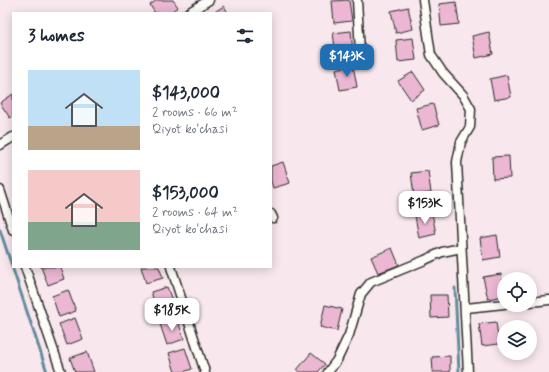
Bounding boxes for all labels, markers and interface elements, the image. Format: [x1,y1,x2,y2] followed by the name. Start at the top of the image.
[28,25,85,47] text: 3 homes
[234,25,256,47] icon: filters
[319,44,375,78] pin: $143K
[329,48,365,65] text: $143K
[152,82,220,104] text: $143,000
[60,86,108,134] icon: home
[152,104,237,121] text: 2 rooms · 66 m²
[152,121,228,138] text: Qiyot ko'chasi
[152,182,219,204] text: $153,000
[60,186,108,234] icon: home
[397,191,453,225] pin: $153K
[408,195,442,212] text: $153K
[152,204,238,221] text: 2 rooms · 64 m²
[152,221,228,238] text: Qiyot ko'chasi
[497,272,537,360] map controls
[497,272,537,312] button: locate
[144,298,200,332] pin: $185K
[154,302,191,319] text: $185K
[497,320,537,360] button: layers

